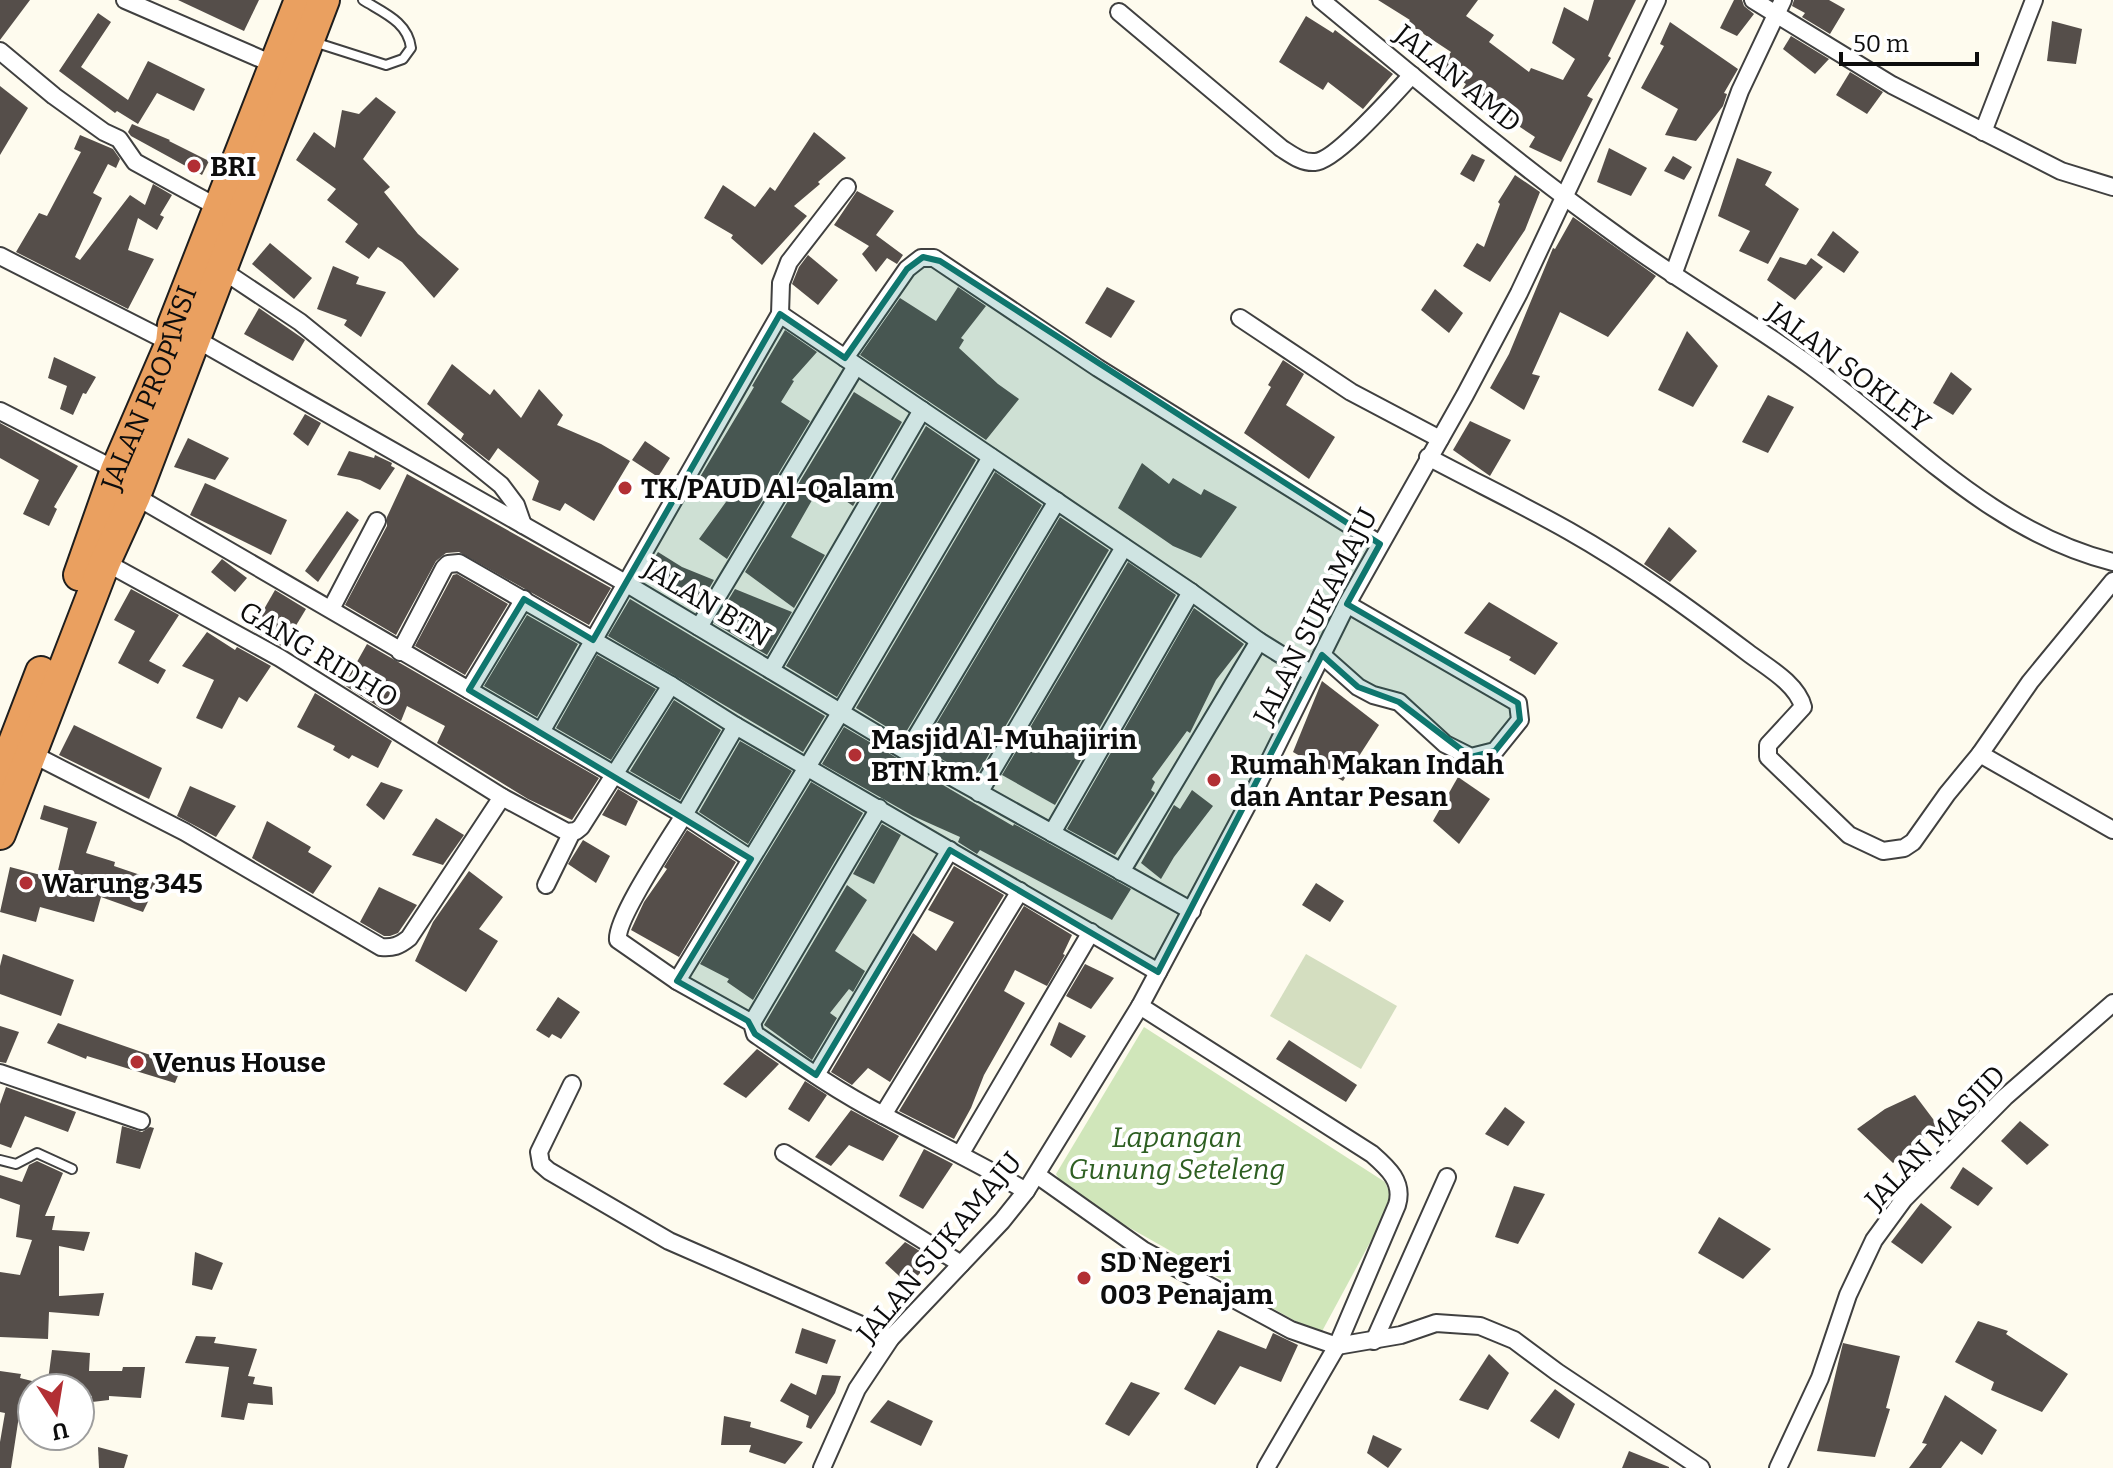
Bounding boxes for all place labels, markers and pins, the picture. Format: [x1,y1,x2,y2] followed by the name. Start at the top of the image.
[210,150,256,183] place label: BRI
[185,157,203,175] marker: BRI
[641,472,895,505] place label: TK/PAUD Al-Qalam
[616,479,634,497] marker: TK/PAUD Al-Qalam
[871,723,1137,788] place label: Masjid Al-Muhajirin BTN km. 1
[846,746,864,764] marker: Masjid Al-Muhajirin BTN km. 1
[1230,748,1504,813] place label: Rumah Makan Indah dan Antar Pesan
[1205,771,1223,789] marker: Rumah Makan Indah dan Antar Pesan
[42,867,203,900] place label: Warung 345
[17,874,35,892] marker: Warung 345
[153,1046,326,1079] place label: Venus House
[128,1053,146,1071] marker: Venus House
[1100,1246,1274,1311] place label: SD Negeri 003 Penajam
[1075,1269,1093,1287] marker: SD Negeri 003 Penajam

